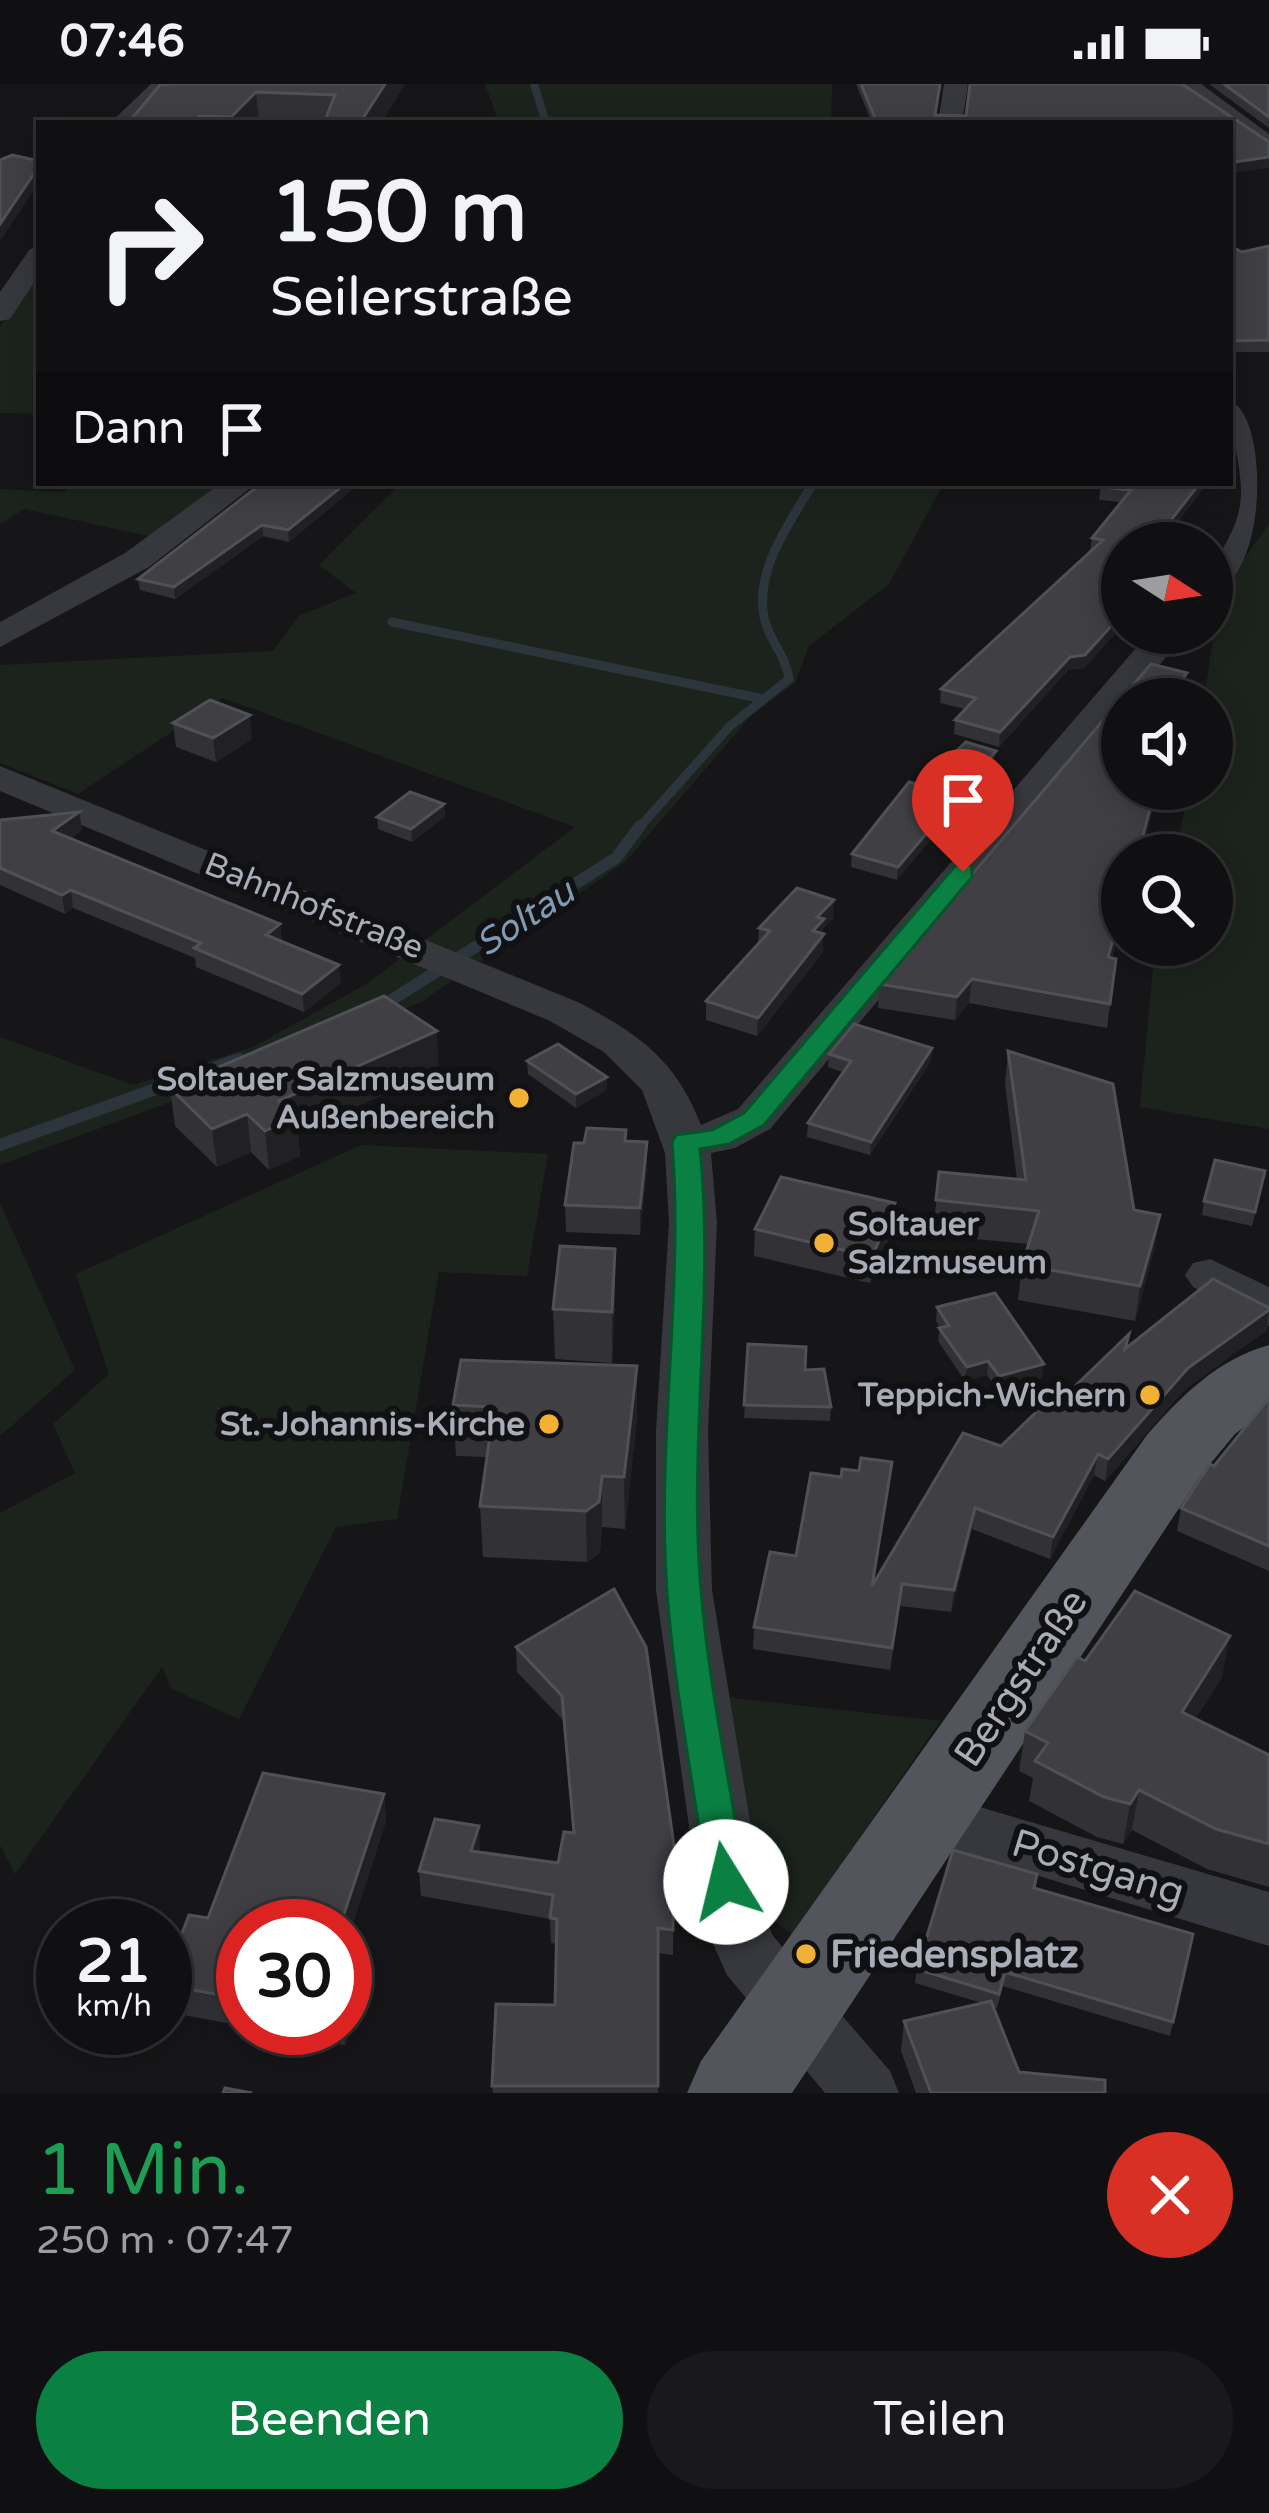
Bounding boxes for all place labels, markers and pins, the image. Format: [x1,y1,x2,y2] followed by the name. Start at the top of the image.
[912,749,1014,872] pin
[157,1060,495,1137] place label: Soltauer Salzmuseum Außenbereich
[506,1085,532,1111] marker: Soltauer Salzmuseum Außenbereich
[848,1205,1047,1282] place label: Soltauer Salzmuseum
[811,1230,837,1256] marker: Soltauer Salzmuseum
[857,1376,1126,1415] place label: Teppich-Wichern
[1137,1382,1163,1408] marker: Teppich-Wichern
[220,1405,525,1444] place label: St.-Johannis-Kirche
[536,1411,562,1437] marker: St.-Johannis-Kirche
[830,1931,1079,1978] place label: Friedensplatz
[793,1941,819,1967] marker: Friedensplatz

